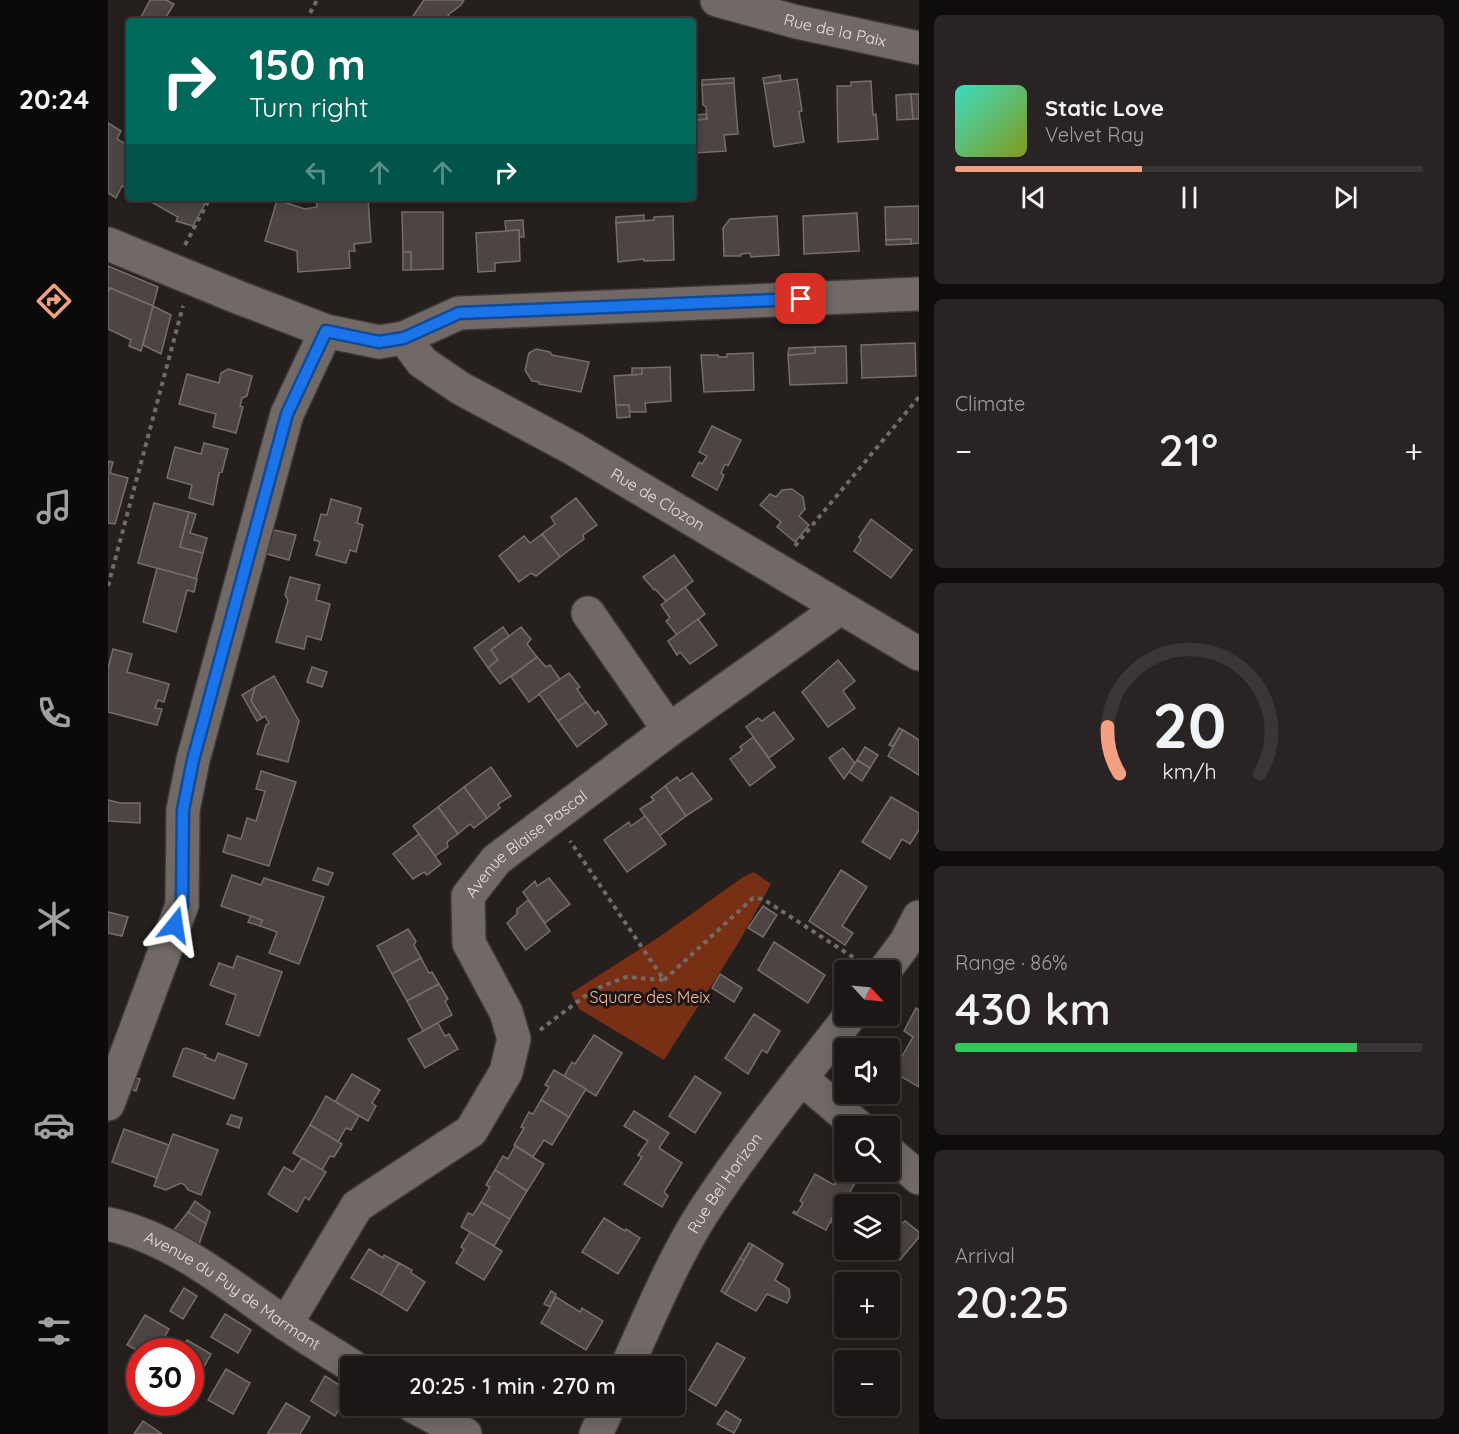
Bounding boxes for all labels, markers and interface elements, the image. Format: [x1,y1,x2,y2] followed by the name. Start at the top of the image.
[782,9,889,51] street label: Rue de la Paix
[249,38,366,91] text: 150 m
[150,42,228,120] icon: right
[19,82,89,116] text: 20:24
[249,90,368,124] text: Turn right
[1045,94,1164,122] text: Static Love
[1045,122,1144,147] text: Velvet Ray
[300,156,333,189] icon: left
[363,156,396,189] icon: ahead
[426,156,459,189] icon: ahead
[489,156,522,189] icon: right
[1017,181,1050,214] icon: previous
[1173,181,1206,214] icon: pause
[1329,181,1362,214] icon: next
[775,273,826,324] pin
[33,280,75,322] icon: directions
[784,282,817,315] icon: arrive
[955,391,1025,416] text: Climate
[1159,421,1218,477] text: 21°
[955,430,972,471] text: −
[1404,430,1423,471] text: +
[607,463,709,535] street label: Rue de Clozon
[33,486,75,528] icon: music
[1152,686,1226,764] text: 20
[33,692,75,734] icon: phone
[1162,758,1216,784] text: km/h
[461,785,591,901] street label: Avenue Blaise Pascal
[143,893,207,957] position arrow
[33,898,75,940] icon: climate
[955,950,1067,975] text: Range · 86%
[834,960,900,1026] north arrow
[834,960,900,1416] map controls
[955,980,1111,1036] text: 430 km
[590,987,711,1007] park label: Square des Meix
[834,1038,900,1104] button: sound
[33,1104,75,1146] icon: car
[834,1116,900,1182] button: search
[683,1128,766,1237] street label: Rue Bel Horizon
[834,1194,900,1260] button: layers
[141,1226,324,1354] street label: Avenue du Puy de Marmant
[955,1243,1015,1268] text: Arrival
[834,1272,900,1338] button: +
[955,1273,1070,1329] text: 20:25
[33,1310,75,1352] icon: filters
[126,1338,204,1416] speed limit sign: 30
[834,1350,900,1416] button: −
[409,1372,616,1400] text: 20:25 · 1 min · 270 m

